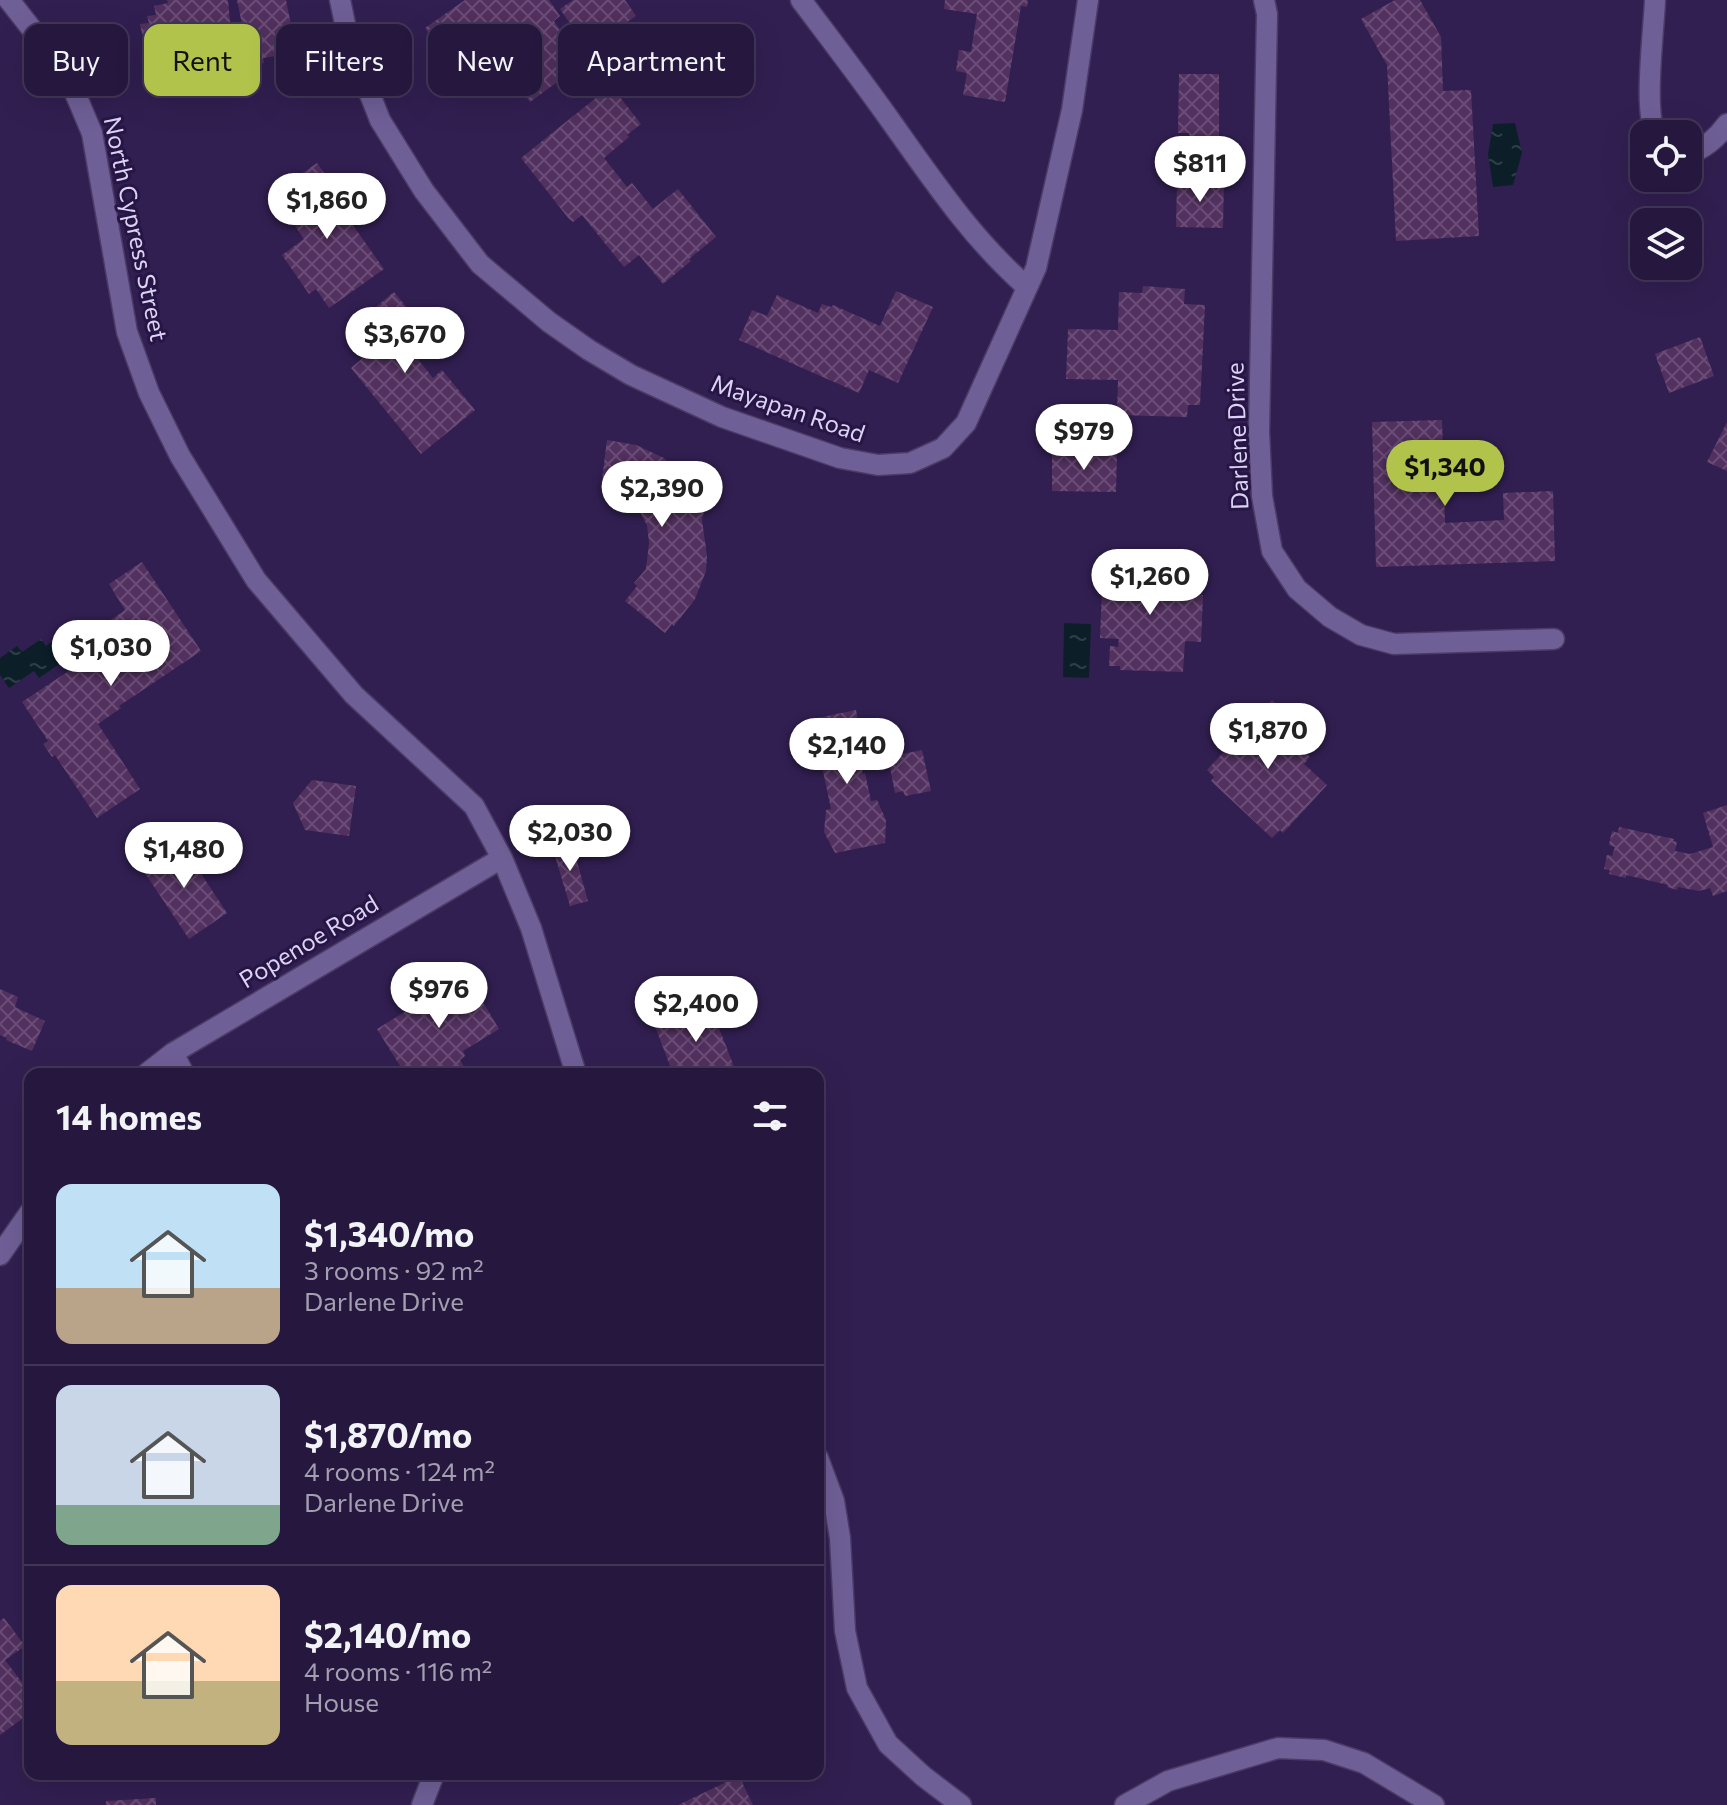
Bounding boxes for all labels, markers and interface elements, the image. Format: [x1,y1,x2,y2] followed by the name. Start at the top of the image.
[24,24,128,96] chip: Buy
[144,24,260,96] chip: Rent
[276,24,412,96] chip: Filters
[428,24,542,96] chip: New
[558,24,754,96] chip: Apartment
[98,114,174,344] street label: North Cypress Street
[1630,120,1702,280] map controls
[1630,120,1702,192] button: locate
[1153,136,1247,204] pin: $811
[1173,146,1227,177] text: $811
[262,173,392,241] pin: $1,860
[286,183,368,214] text: $1,860
[1630,208,1702,280] button: layers
[340,307,470,375] pin: $3,670
[363,317,447,348] text: $3,670
[1219,362,1254,510] street label: Darlene Drive
[708,368,869,447] street label: Mayapan Road
[1037,404,1131,472] pin: $979
[1054,414,1114,445] text: $979
[1380,440,1510,508] pin: $1,340
[1404,450,1486,481] text: $1,340
[597,461,727,529] pin: $2,390
[620,471,704,502] text: $2,390
[1085,549,1215,617] pin: $1,260
[1109,559,1191,590] text: $1,260
[46,620,176,688] pin: $1,030
[70,630,152,661] text: $1,030
[1203,703,1333,771] pin: $1,870
[1228,713,1308,744] text: $1,870
[782,718,912,786] pin: $2,140
[807,728,887,759] text: $2,140
[505,805,635,873] pin: $2,030
[527,815,613,846] text: $2,030
[119,822,249,890] pin: $1,480
[143,832,225,863] text: $1,480
[233,888,383,994] street label: Popenoe Road
[392,962,486,1030] pin: $976
[409,972,469,1003] text: $976
[631,976,761,1044] pin: $2,400
[653,986,739,1017] text: $2,400
[748,1094,792,1138] icon: filters
[56,1095,202,1137] text: 14 homes
[304,1212,474,1254] text: $1,340/mo
[120,1216,216,1312] icon: home
[304,1254,484,1285] text: 3 rooms · 92 m²
[304,1285,464,1316] text: Darlene Drive
[304,1413,472,1455] text: $1,870/mo
[120,1417,216,1513] icon: home
[304,1455,495,1486] text: 4 rooms · 124 m²
[304,1486,464,1517] text: Darlene Drive
[304,1613,471,1655] text: $2,140/mo
[120,1617,216,1713] icon: home
[304,1655,492,1686] text: 4 rooms · 116 m²
[304,1686,379,1717] text: House

